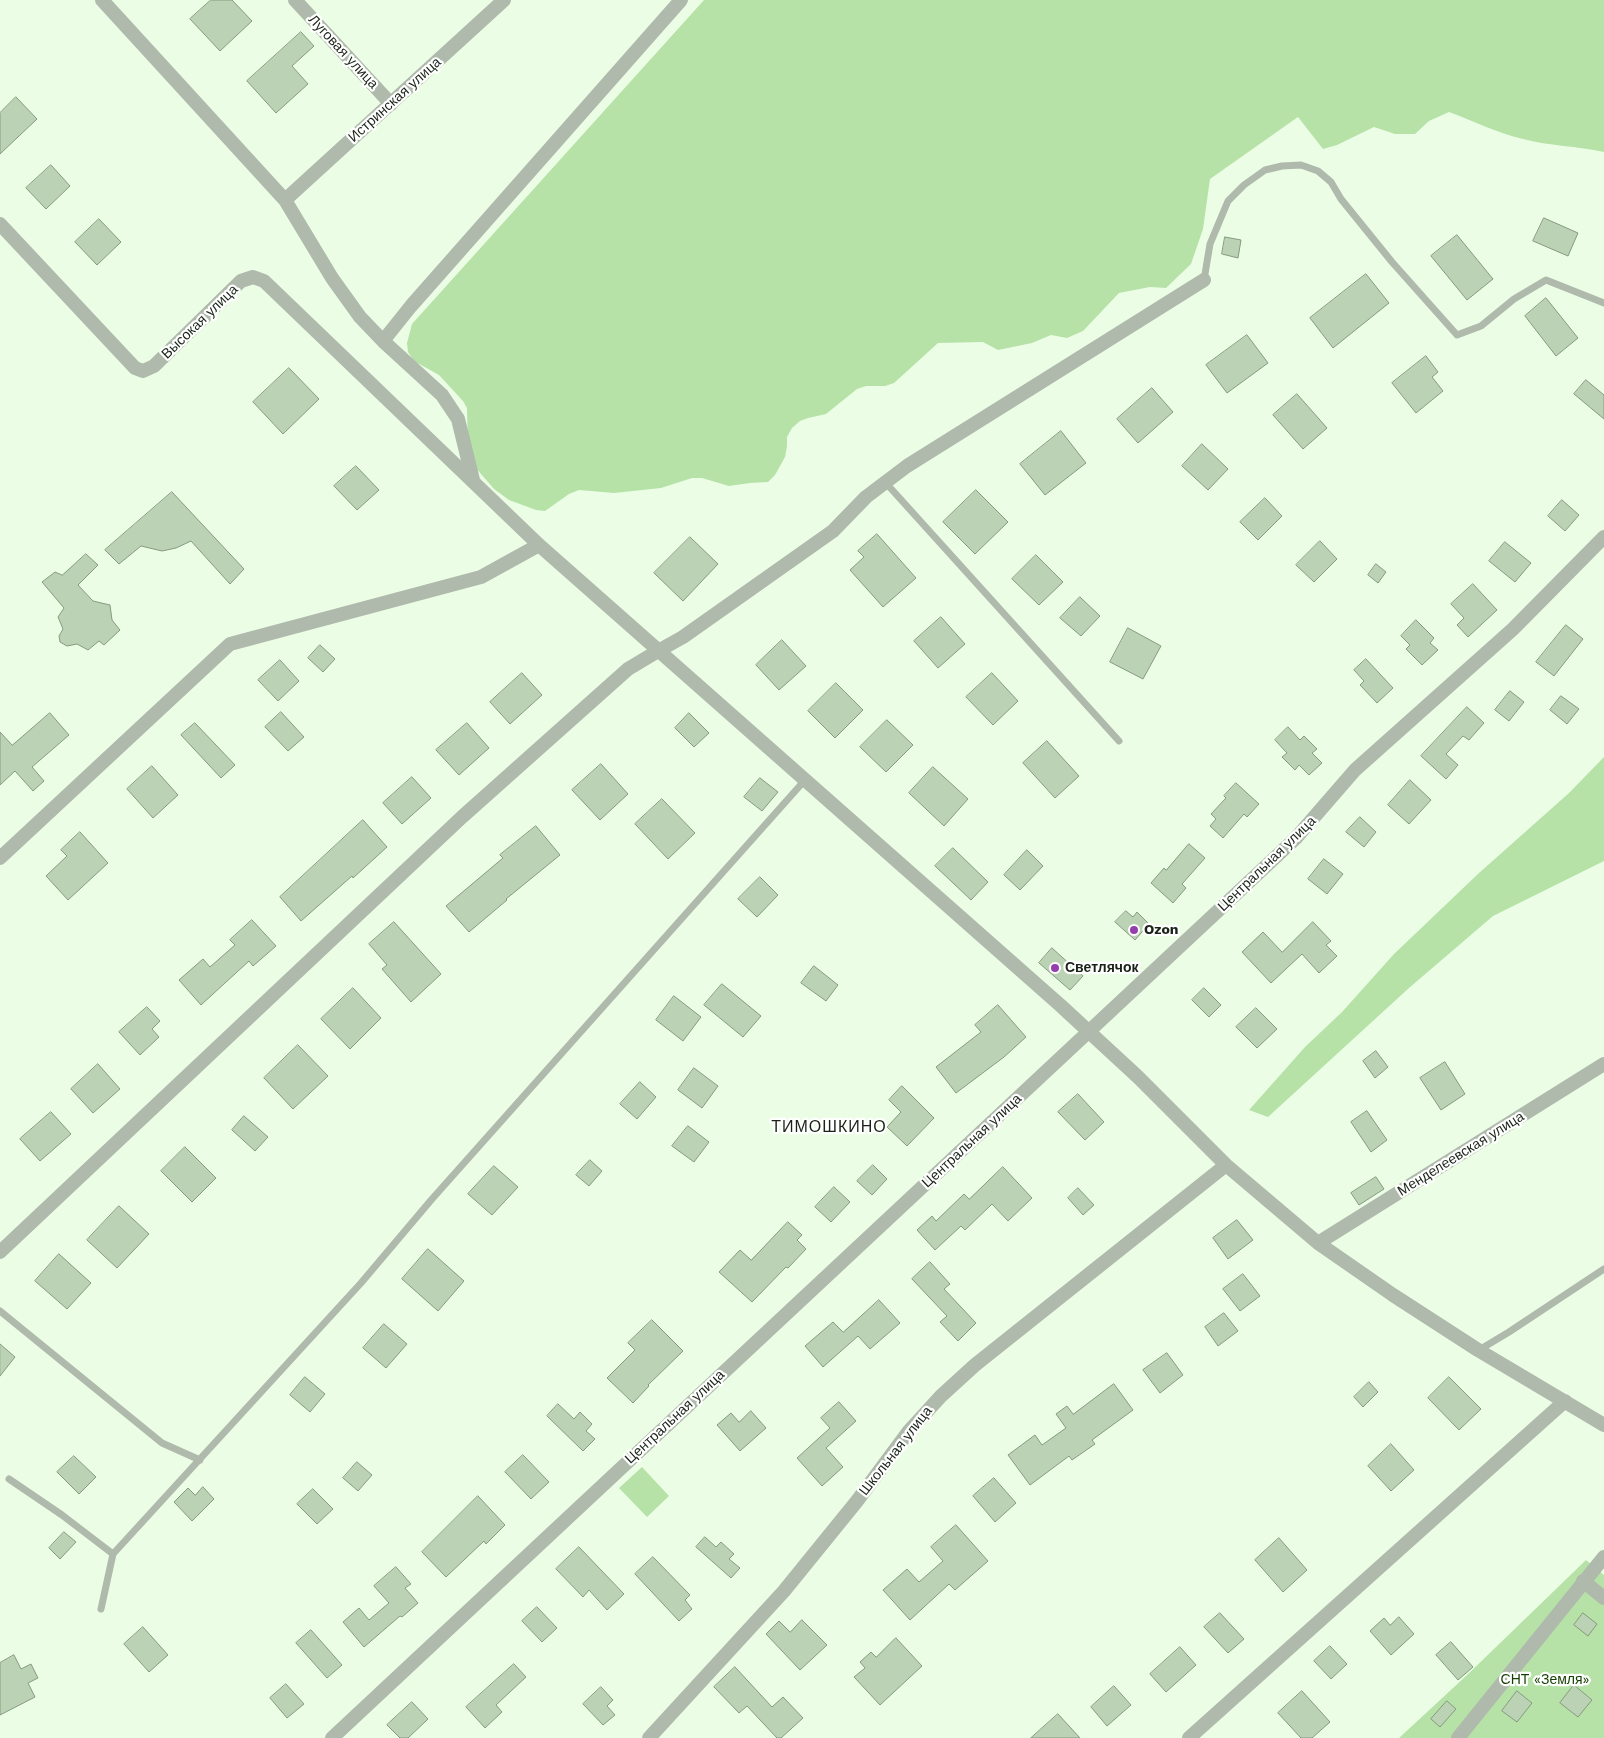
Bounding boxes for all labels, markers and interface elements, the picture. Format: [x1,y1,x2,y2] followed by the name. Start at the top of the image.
[305,12,381,92] street label: Луговая улица
[345,54,445,146] street label: Истринская улица
[158,281,242,363] street label: Высокая улица
[1215,813,1319,915] street label: Центральная улица
[1144,922,1179,938] place label: Ozon
[1128,924,1140,936] marker: Ozon
[1065,960,1139,976] place label: Светлячок
[1049,962,1061,974] marker: Светлячок
[919,1091,1025,1191] street label: Центральная улица
[1395,1108,1527,1200] street label: Менделеевская улица
[770,1117,888,1137] district label: ТИМОШКИНО
[622,1367,728,1467] street label: Центральная улица
[856,1403,936,1499] street label: Школьная улица
[1501,1672,1589,1688] park label: СНТ «Земля»

